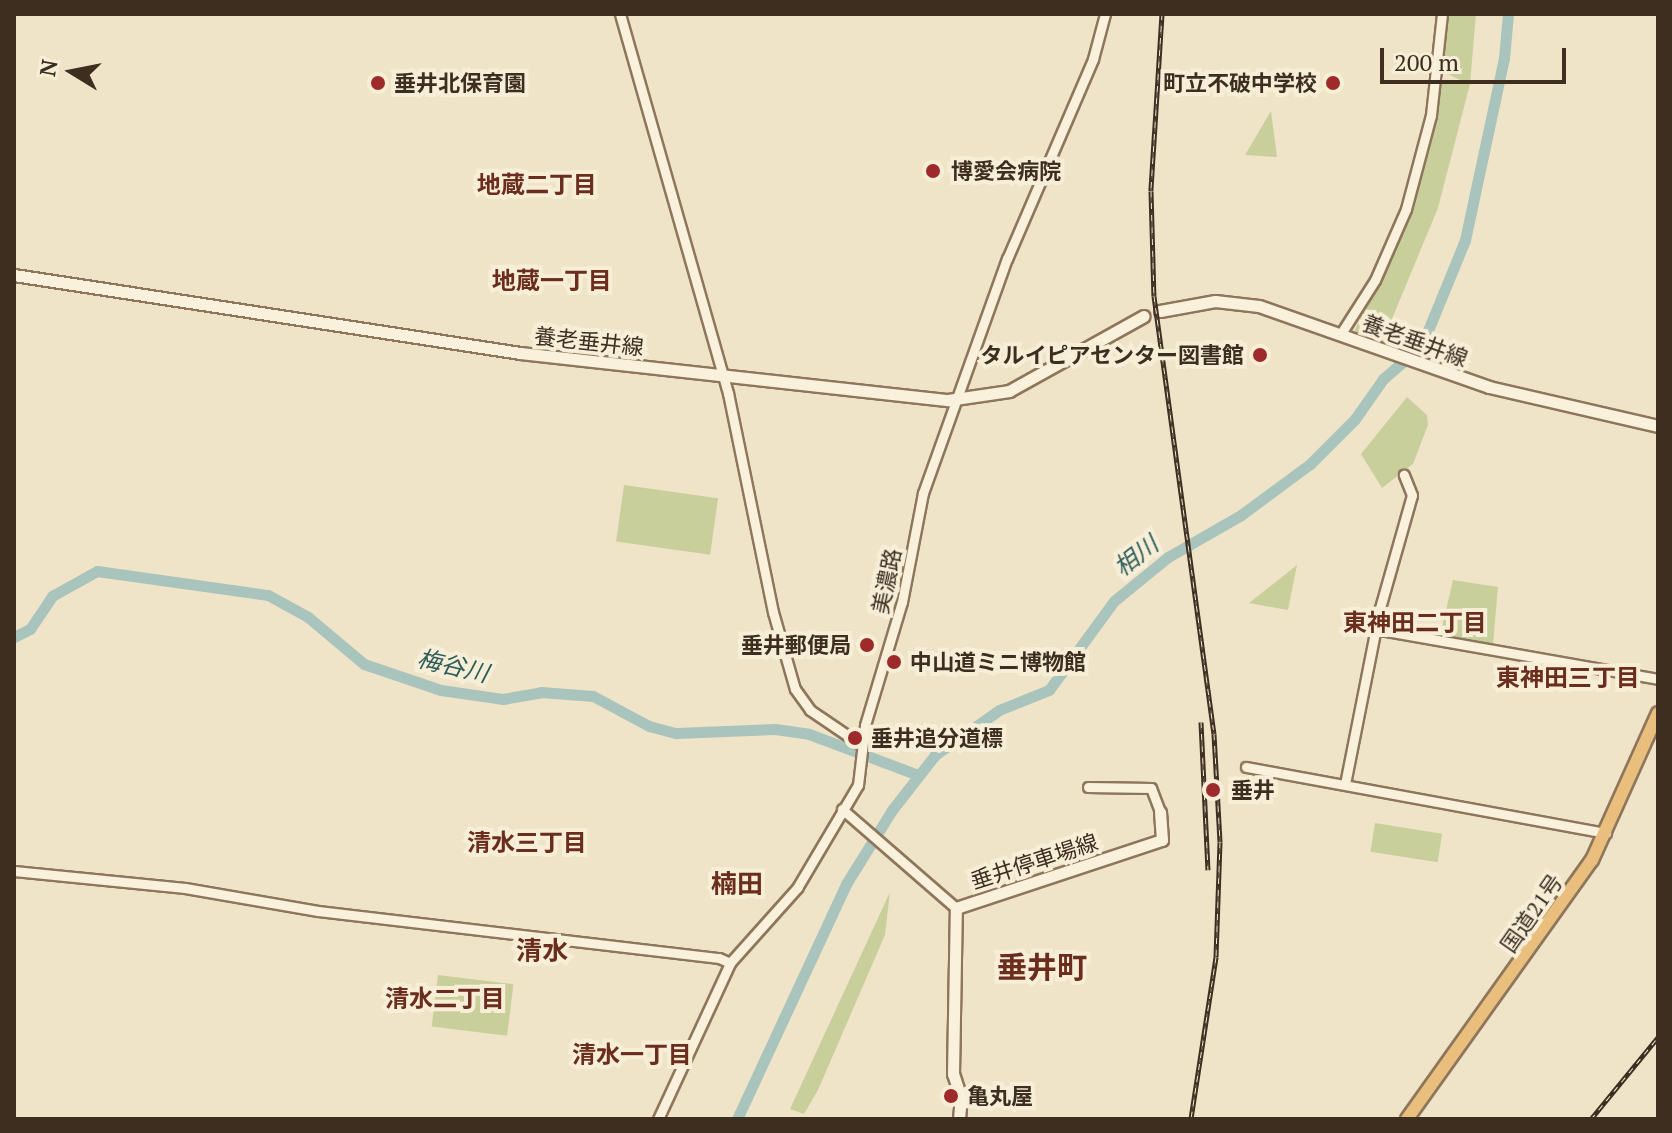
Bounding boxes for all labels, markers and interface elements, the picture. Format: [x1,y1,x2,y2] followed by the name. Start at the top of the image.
[32,32,112,112] north arrow
[1384,32,1570,82] scale bar
[1394,46,1459,78] text: 200 m
[32,57,64,78] text: N
[394,70,526,96] place label: 垂井北保育園
[1163,70,1317,96] place label: 町立不破中学校
[369,74,387,92] marker: 垂井北保育園
[1324,74,1342,92] marker: 町立不破中学校
[951,158,1061,184] place label: 博愛会病院
[922,160,944,182] marker: 博愛会病院
[477,171,597,199] district label: 地蔵二丁目
[492,267,612,295] district label: 地蔵一丁目
[1359,309,1471,371] street label: 養老垂井線
[533,322,645,360] street label: 養老垂井線
[980,342,1244,368] place label: タルイピアセンター図書館
[1251,346,1269,364] marker: タルイピアセンター図書館
[1108,530,1164,582] water label: 相川
[866,546,906,616] street label: 美濃路
[1343,609,1487,637] district label: 東神田二丁目
[741,632,851,658] place label: 垂井郵便局
[858,636,876,654] marker: 垂井郵便局
[415,644,491,688] water label: 梅谷川
[910,649,1086,675] place label: 中山道ミニ博物館
[885,653,903,671] marker: 中山道ミニ博物館
[1496,664,1640,692] district label: 東神田三丁目
[871,725,1003,751] place label: 垂井追分道標
[846,729,864,747] marker: 垂井追分道標
[1231,777,1275,803] place label: 垂井
[1202,779,1224,801] marker: 垂井
[967,828,1101,894] street label: 垂井停車場線
[467,829,587,857] district label: 清水三丁目
[711,868,763,900] district label: 楠田
[1495,869,1567,957] street label: 国道21号
[516,935,568,967] district label: 清水
[997,949,1087,985] district label: 垂井町
[385,985,505,1013] district label: 清水二丁目
[572,1041,692,1069] district label: 清水一丁目
[967,1083,1033,1109] place label: 亀丸屋
[942,1087,960,1105] marker: 亀丸屋

